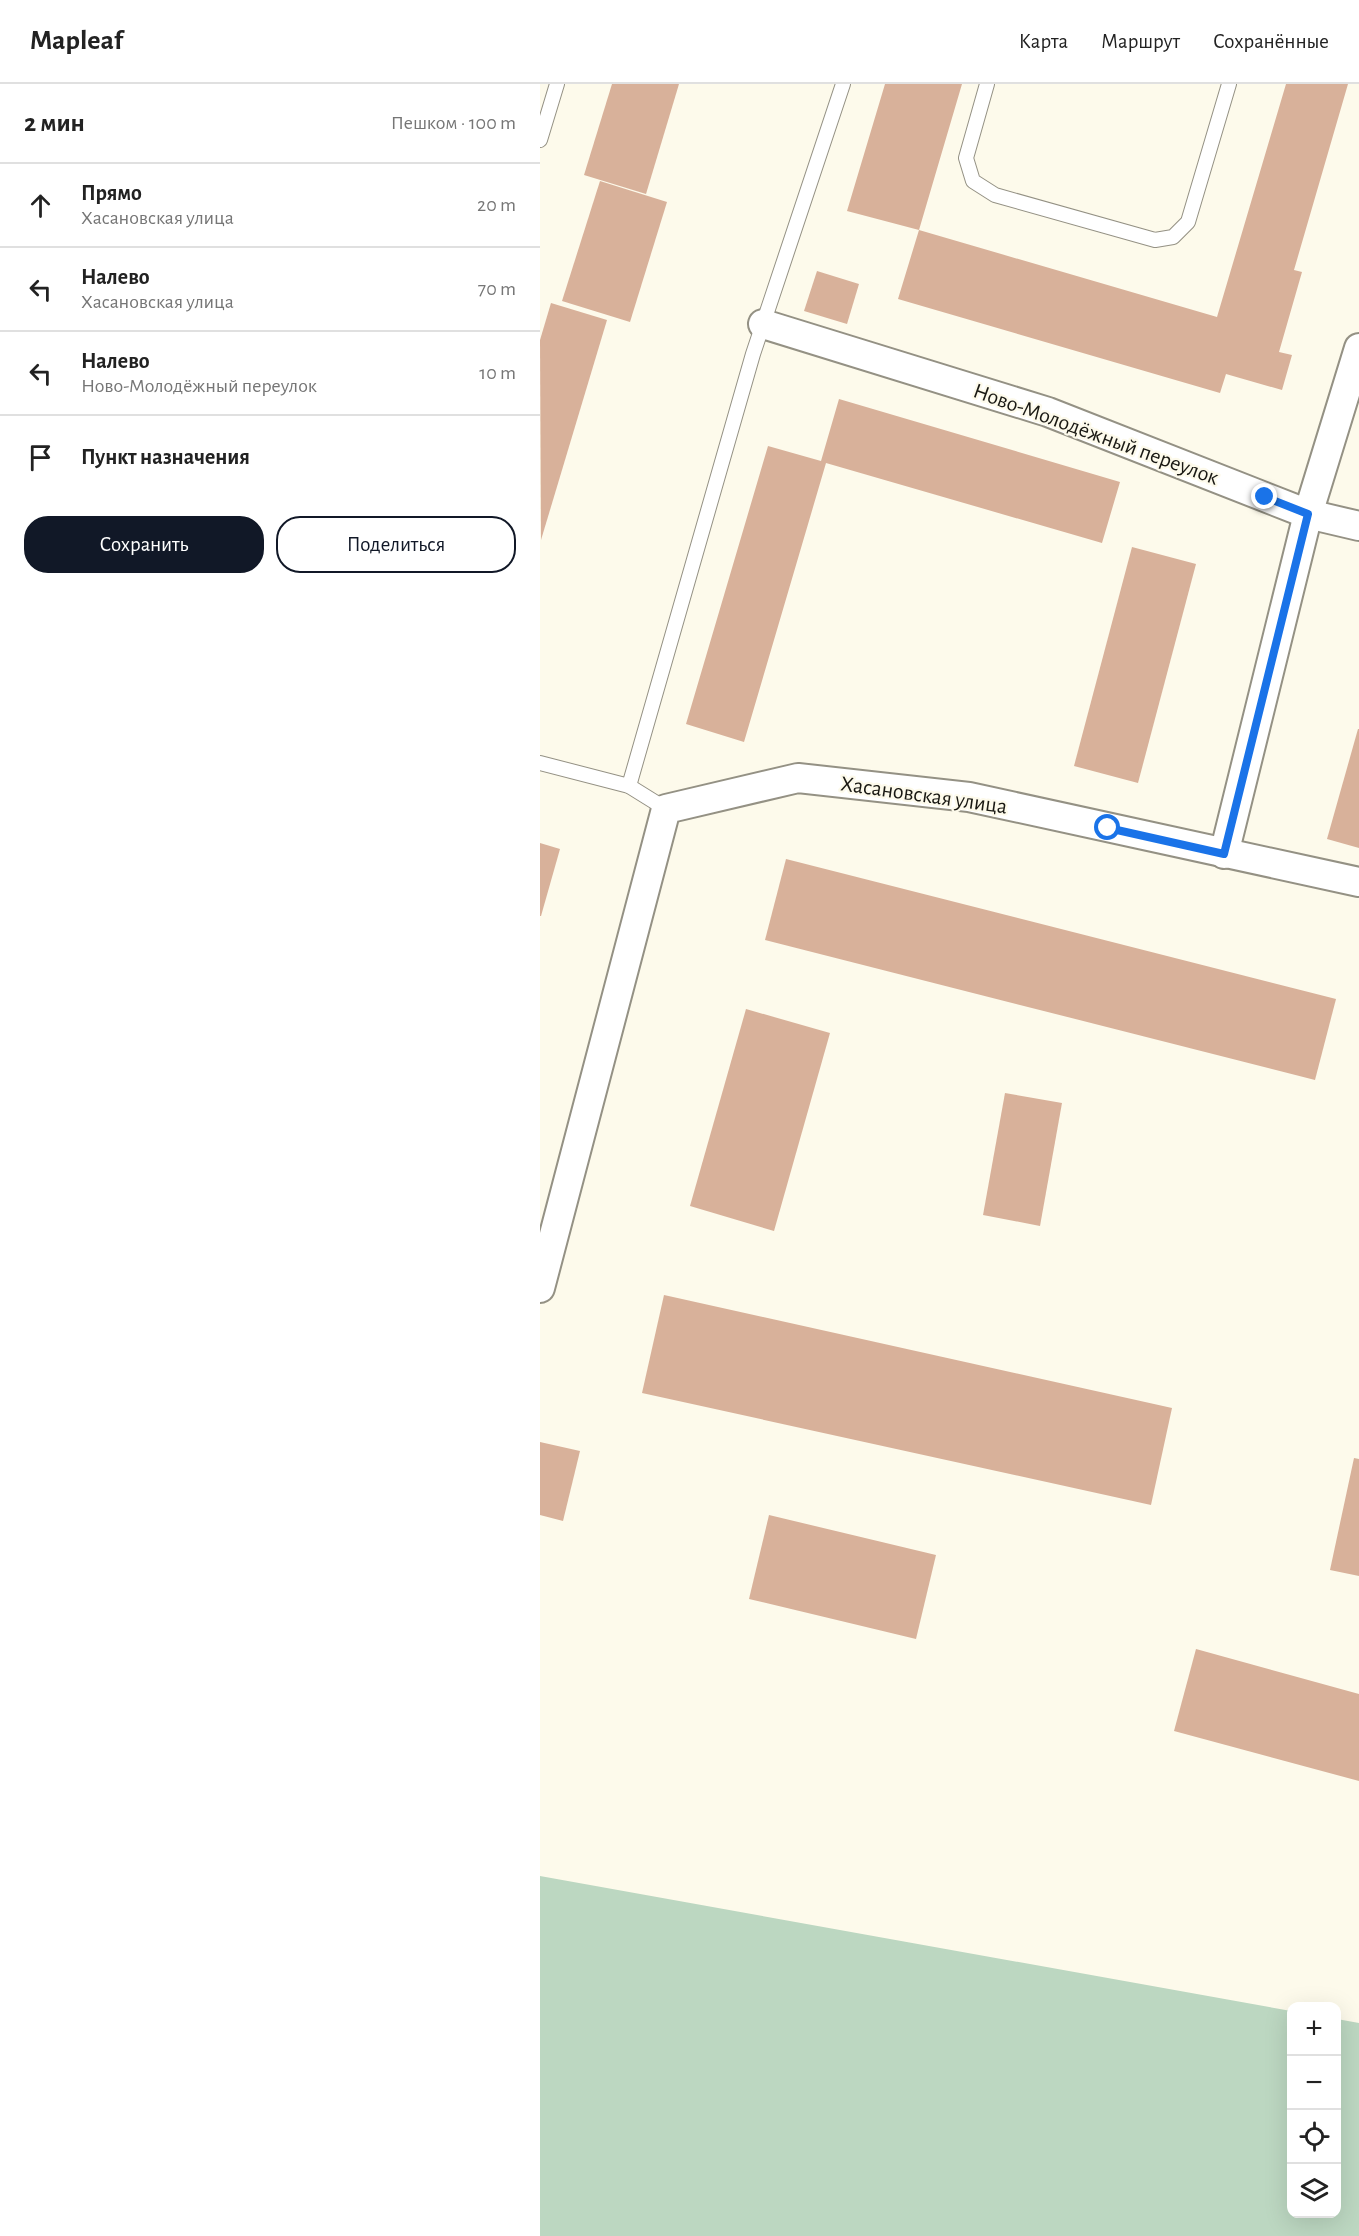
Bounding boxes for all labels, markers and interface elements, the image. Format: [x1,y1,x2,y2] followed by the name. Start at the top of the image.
[30,27,123,55] text: Mapleaf
[1019,31,1068,52] text: Карта
[1101,31,1180,52] text: Маршрут
[1213,31,1329,52] text: Сохранённые
[24,110,85,136] text: 2 мин
[391,113,516,133] text: Пешком · 100 m
[81,182,142,204] text: Прямо
[24,189,57,222] icon: ahead
[477,195,516,215] text: 20 m
[81,208,234,228] text: Хасановская улица
[81,266,150,288] text: Налево
[24,273,57,306] icon: left
[478,279,516,299] text: 70 m
[81,292,234,312] text: Хасановская улица
[81,350,150,372] text: Налево
[24,357,57,390] icon: left
[479,363,516,383] text: 10 m
[81,376,317,396] text: Ново-Молодёжный переулок
[970,379,1222,489] street label: Ново-Молодёжный переулок
[24,441,57,474] icon: arrive
[81,446,250,468] text: Пункт назначения
[1251,483,1277,509] route end
[24,516,264,573] button: Сохранить
[276,516,516,573] button: Поделиться
[839,772,1009,818] street label: Хасановская улица
[1094,814,1120,840] route start
[1287,2002,1341,2218] map controls
[1287,2002,1341,2056] button: +
[1287,2056,1341,2110] button: −
[1287,2110,1341,2164] button: locate
[1287,2164,1341,2218] button: layers

